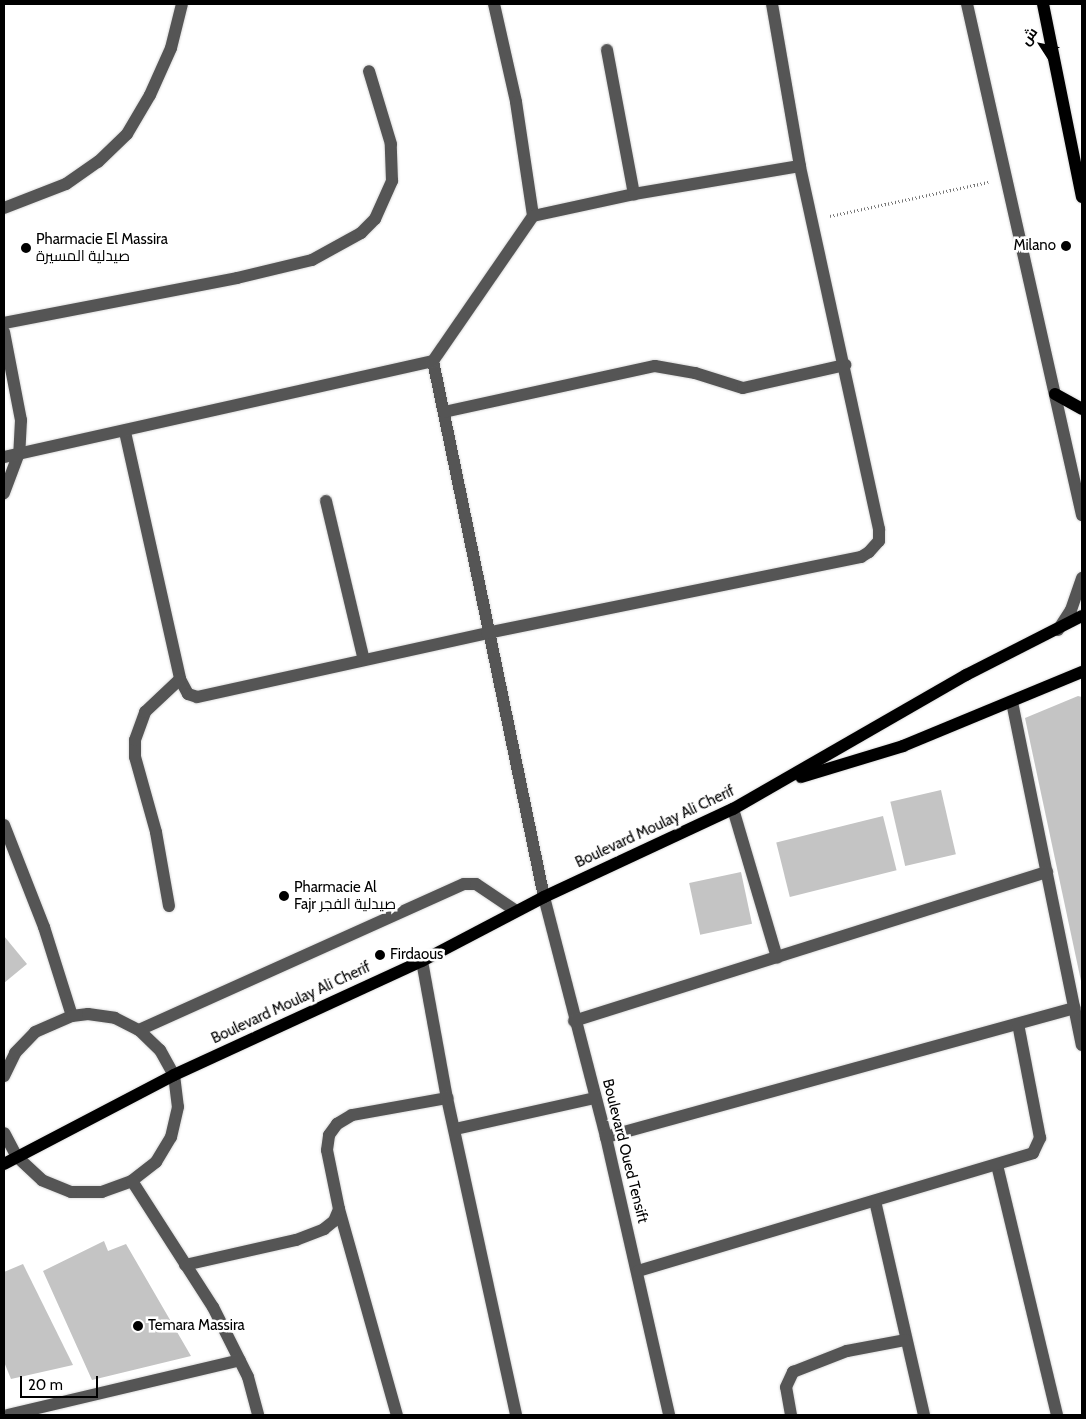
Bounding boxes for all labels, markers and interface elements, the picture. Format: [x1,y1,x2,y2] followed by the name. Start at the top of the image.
[1016,20,1066,70] north arrow
[1016,24,1041,49] text: ش
[36,230,168,265] place label: Pharmacie El Massira صيدلية المسيرة
[1013,237,1056,255] place label: Milano
[1060,240,1072,252] marker: Milano
[20,242,32,254] marker: Pharmacie El Massira صيدلية المسيرة
[573,782,737,872] street label: Boulevard Moulay Ali Cherif
[294,878,396,913] place label: Pharmacie Al Fajr صيدلية الفجر
[278,890,290,902] marker: Pharmacie Al Fajr صيدلية الفجر
[390,946,443,964] place label: Firdaous
[374,949,386,961] marker: Firdaous
[209,958,373,1048] street label: Boulevard Moulay Ali Cherif
[598,1077,652,1225] street label: Boulevard Oued Tensift
[148,1317,245,1335] place label: Temara Massira
[132,1320,144,1332] marker: Temara Massira
[22,1366,100,1398] scale bar
[28,1376,63,1394] text: 20 m

